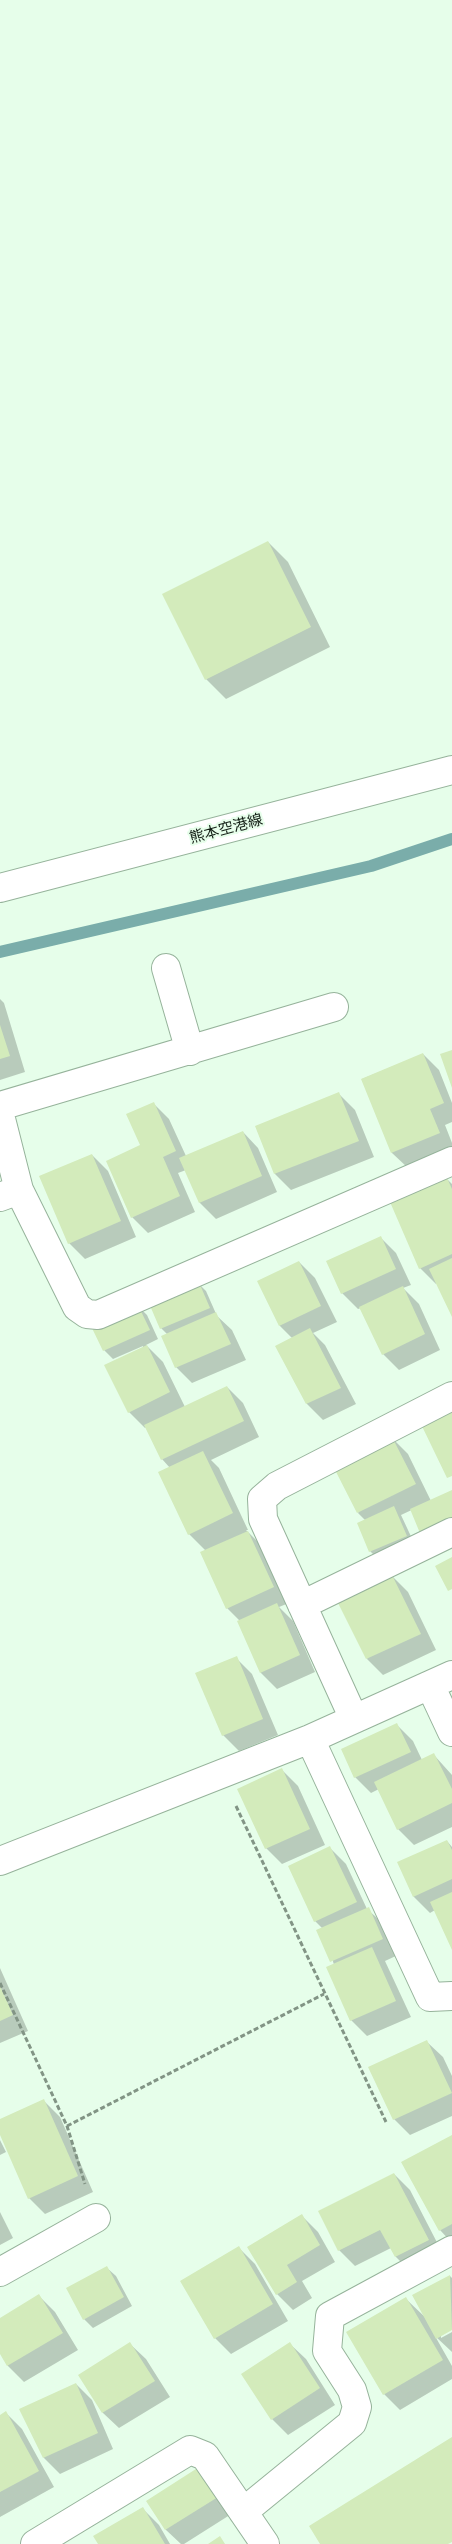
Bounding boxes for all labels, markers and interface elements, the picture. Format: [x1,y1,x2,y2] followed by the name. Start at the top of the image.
[187,811,265,847] street label: 熊本空港線

